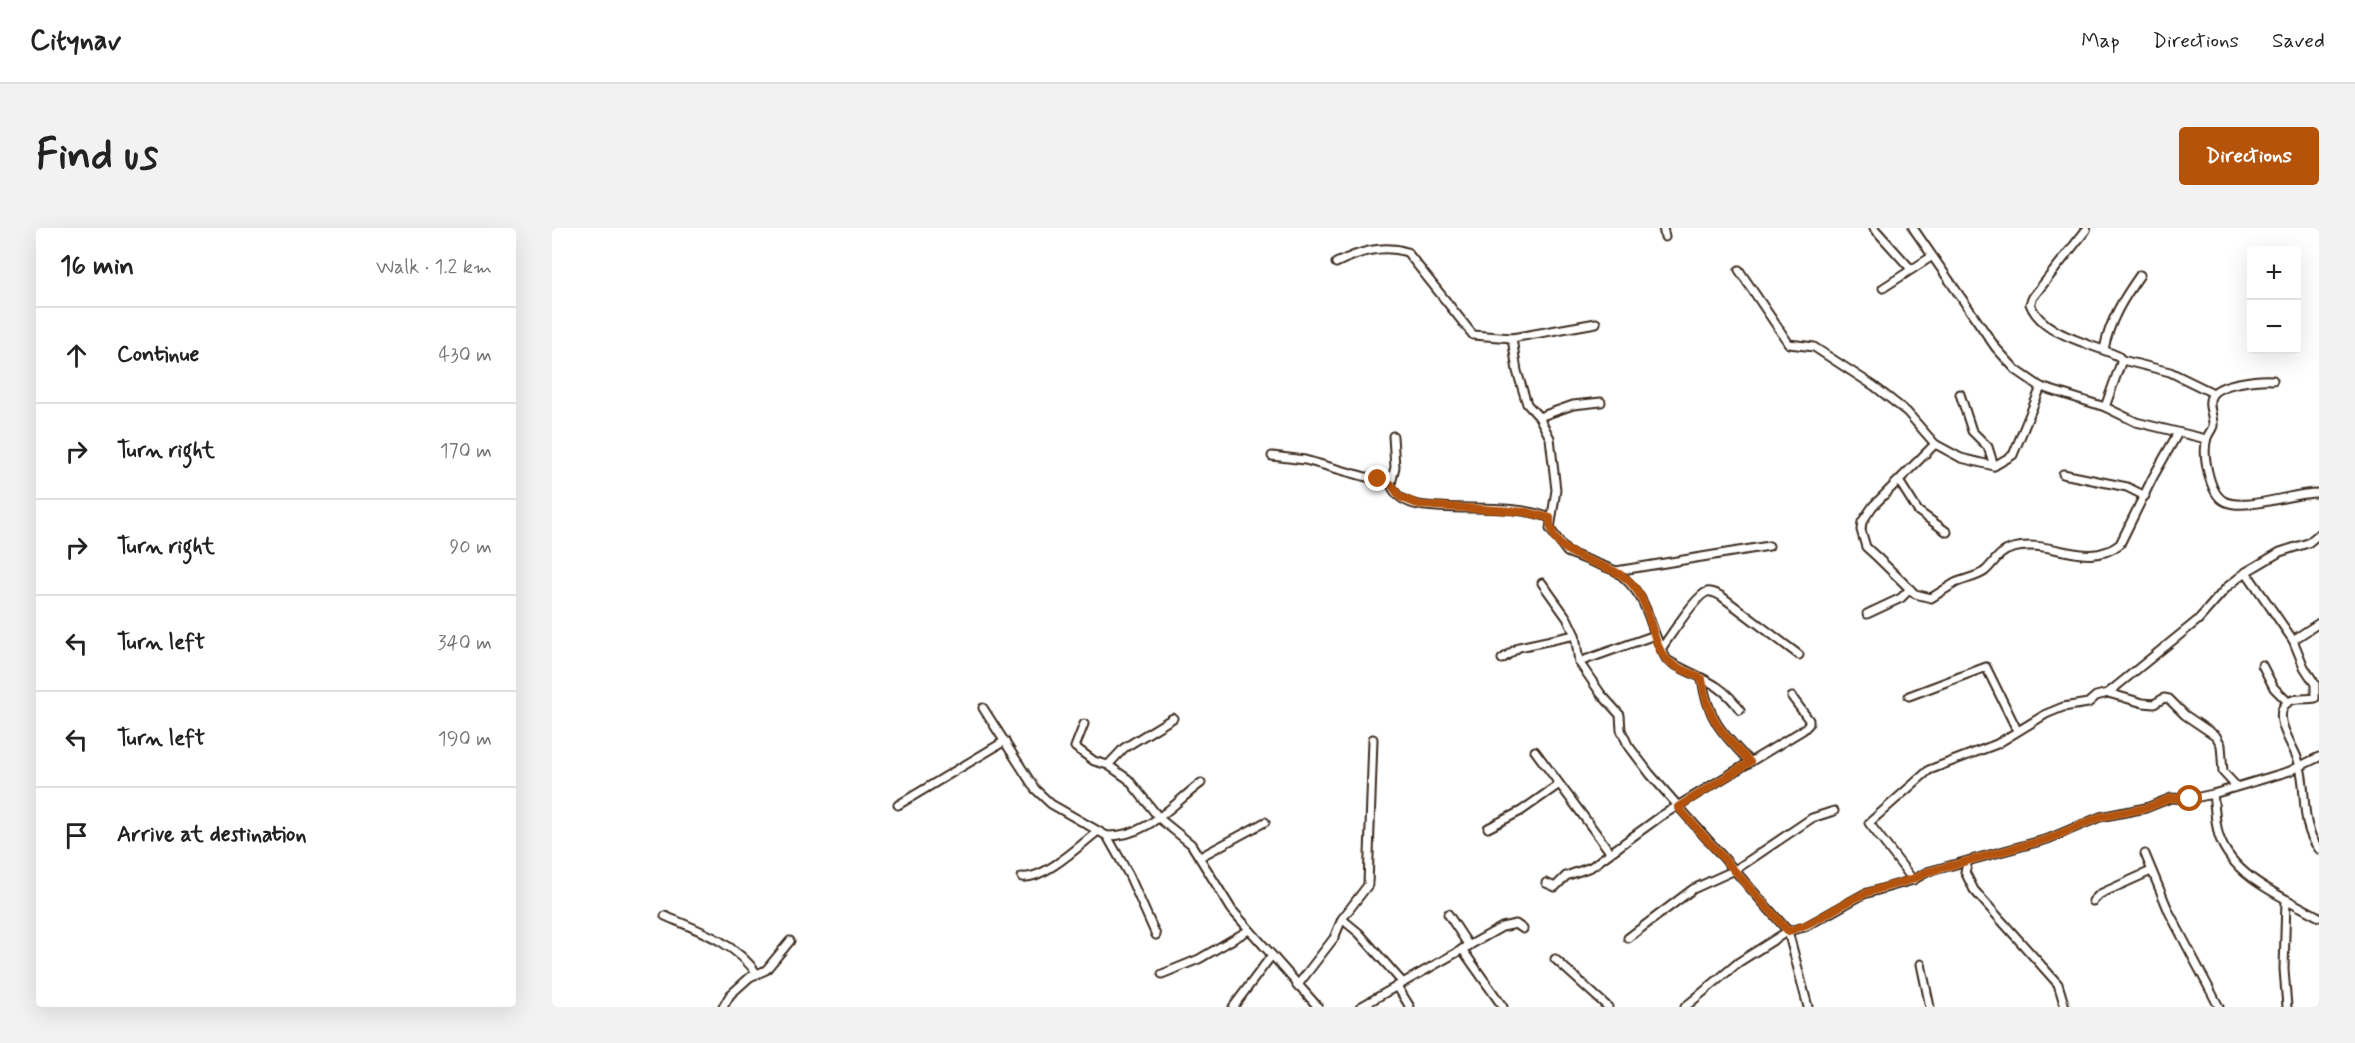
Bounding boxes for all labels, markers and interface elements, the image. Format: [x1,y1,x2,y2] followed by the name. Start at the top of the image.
[30,23,121,60] text: Citynav
[2081,27,2120,55] text: Map
[2153,27,2239,55] text: Directions
[2272,27,2325,55] text: Saved
[2179,127,2319,185] button: Directions
[36,129,158,184] text: Find us
[2247,246,2301,354] map controls
[2247,246,2301,300] button: +
[60,250,134,284] text: 16 min
[376,254,492,281] text: Walk · 1.2 km
[2247,300,2301,354] button: −
[60,339,93,372] icon: ahead
[117,341,199,369] text: Continue
[439,342,492,369] text: 430 m
[60,435,93,468] icon: right
[117,437,215,465] text: Turn right
[440,438,492,465] text: 170 m
[1364,465,1390,491] route end
[60,531,93,564] icon: right
[117,533,215,561] text: Turn right
[449,534,492,561] text: 90 m
[60,627,93,660] icon: left
[117,629,205,657] text: Turn left
[437,630,492,657] text: 340 m
[60,723,93,756] icon: left
[117,725,205,753] text: Turn left
[438,726,492,753] text: 190 m
[2176,785,2202,811] route start
[60,819,93,852] icon: arrive
[117,821,307,849] text: Arrive at destination

